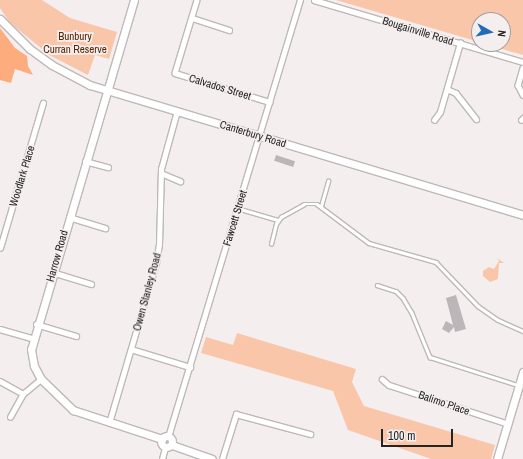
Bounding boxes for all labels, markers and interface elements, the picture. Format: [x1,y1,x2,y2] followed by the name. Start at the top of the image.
[471,12,511,52] north arrow
[381,14,455,48] street label: Bougainville Road
[495,29,509,38] text: N
[43,30,107,56] park label: Bunbury Curran Reserve
[187,71,253,103] street label: Calvados Street
[218,118,288,150] street label: Canterbury Road
[6,144,38,208] street label: Woodlark Place
[220,188,250,248] street label: Fawcett Street
[43,229,71,283] street label: Harrow Road
[130,252,164,332] street label: Owen Stanley Road
[417,388,471,418] street label: Balimo Place
[383,421,455,447] scale bar
[388,428,415,444] text: 100 m

